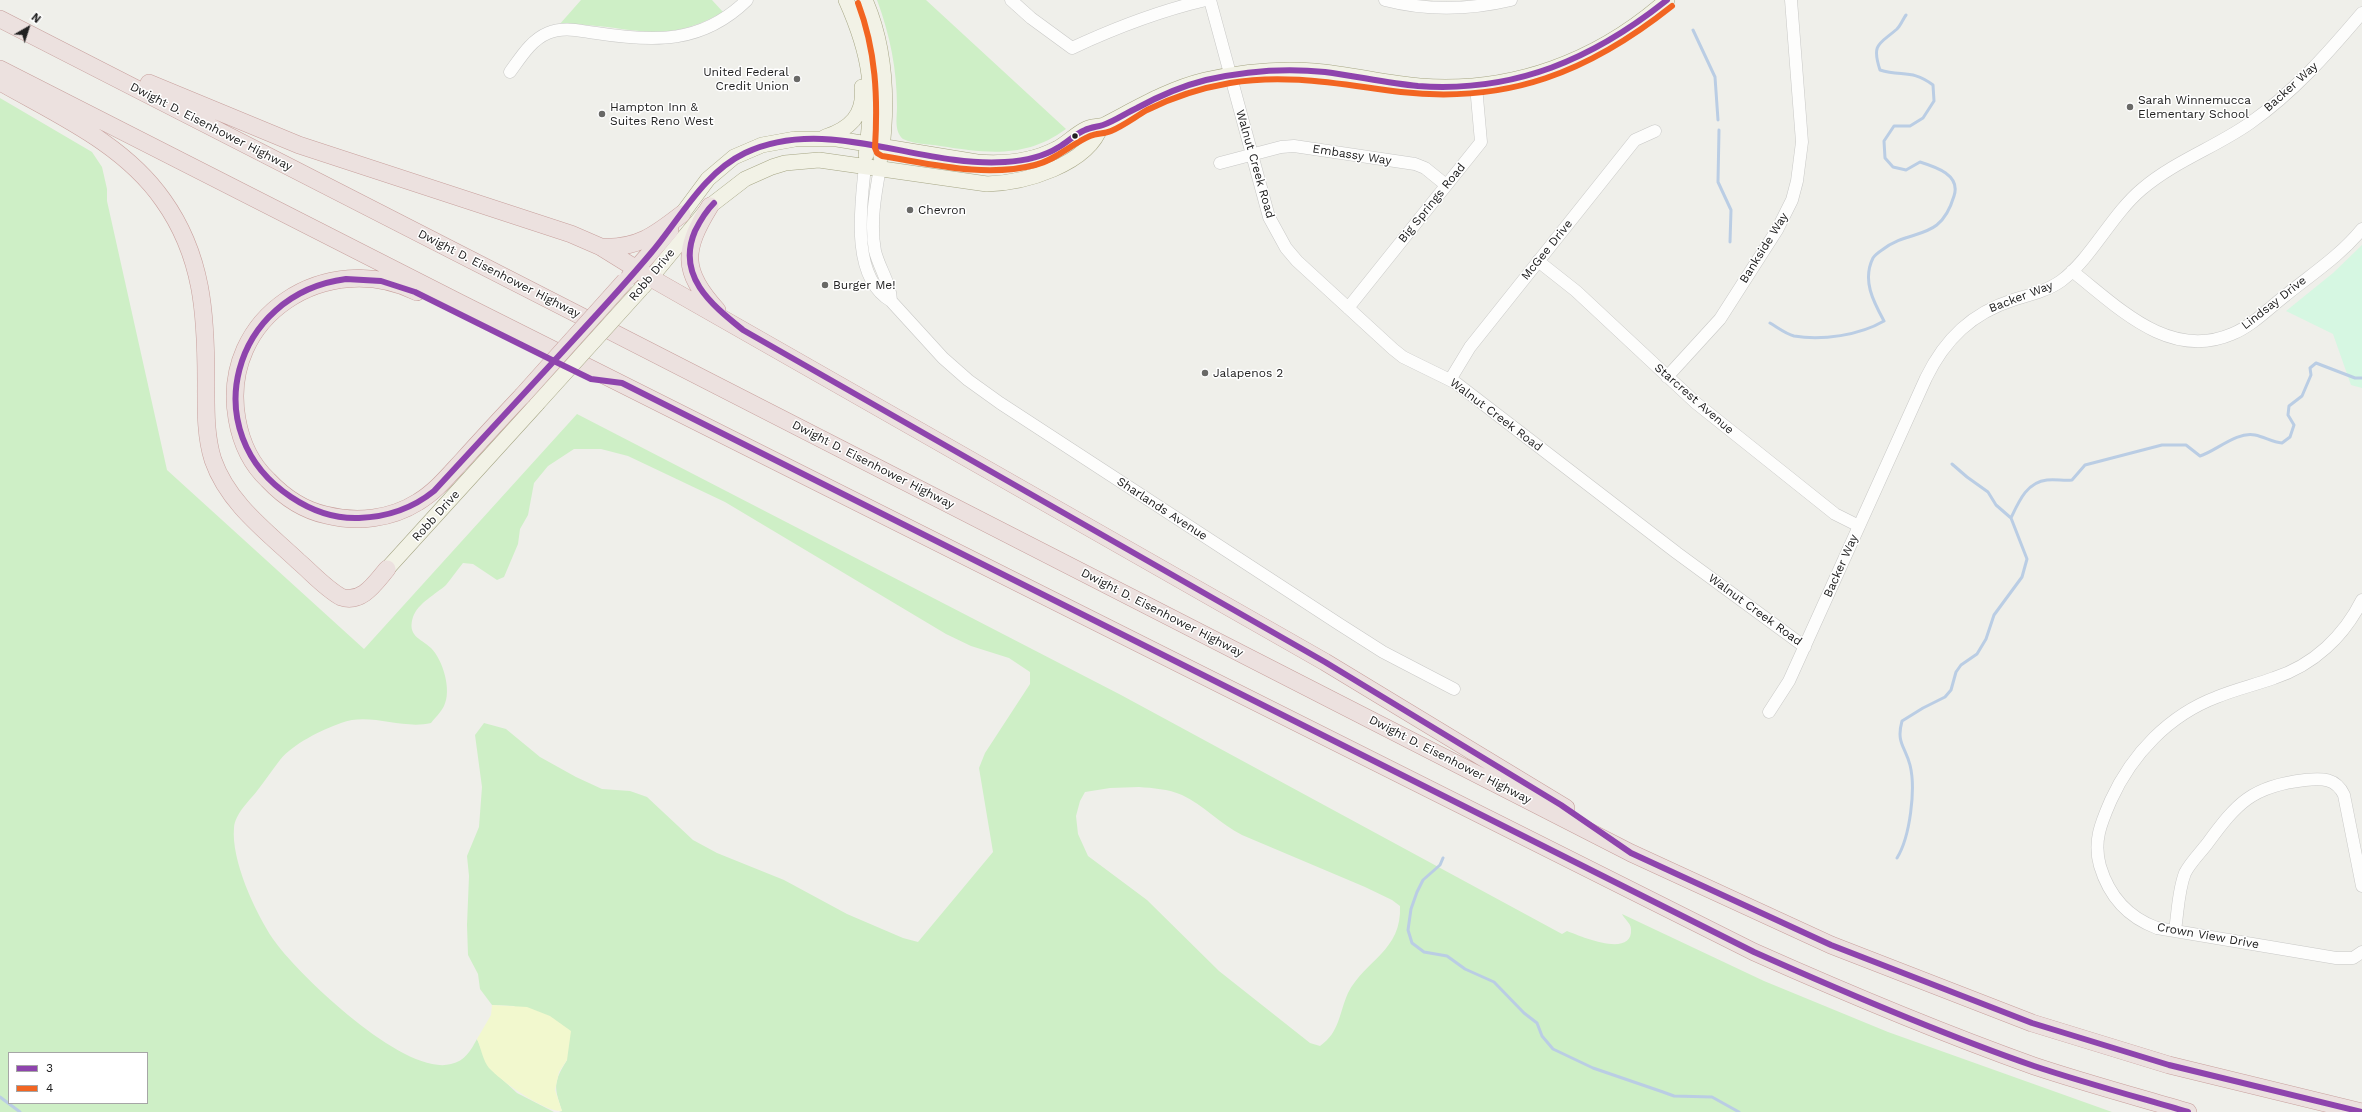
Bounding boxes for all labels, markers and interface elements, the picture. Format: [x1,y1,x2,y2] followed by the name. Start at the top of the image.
[8,8,48,48] north arrow
[29,11,43,26] text: N
[2261,59,2321,115] street label: Backer Way
[703,65,789,93] place label: United Federal Credit Union
[792,74,802,84] marker: United Federal Credit Union
[127,80,295,174] street label: Dwight D. Eisenhower Highway
[2138,93,2251,121] place label: Sarah Winnemucca Elementary School
[610,100,713,128] place label: Hampton Inn & Suites Reno West
[2125,102,2135,112] marker: Sarah Winnemucca Elementary School
[1233,108,1277,220] street label: Walnut Creek Road
[597,109,607,119] marker: Hampton Inn & Suites Reno West
[1070,131,1080,141] unlabelled marker
[1312,142,1392,168] street label: Embassy Way
[1395,160,1469,246] street label: Big Springs Road
[918,203,966,217] place label: Chevron
[905,205,915,215] marker: Chevron
[1737,210,1791,286] street label: Bankside Way
[1518,217,1576,283] street label: McGee Drive
[415,227,583,321] street label: Dwight D. Eisenhower Highway
[626,246,678,304] street label: Robb Drive
[2239,273,2309,333] street label: Lindsay Drive
[833,278,895,292] place label: Burger Me!
[1987,278,2055,316] street label: Backer Way
[820,280,830,290] marker: Burger Me!
[1651,361,1737,437] street label: Starcrest Avenue
[1213,366,1283,380] place label: Jalapenos 2
[1200,368,1210,378] marker: Jalapenos 2
[1447,375,1545,455] street label: Walnut Creek Road
[789,418,957,512] street label: Dwight D. Eisenhower Highway
[1114,474,1210,544] street label: Sharlands Avenue
[409,487,463,545] street label: Robb Drive
[1821,532,1861,600] street label: Backer Way
[1078,566,1246,660] street label: Dwight D. Eisenhower Highway
[1705,571,1805,649] street label: Walnut Creek Road
[1366,713,1534,807] street label: Dwight D. Eisenhower Highway
[2156,920,2260,952] street label: Crown View Drive
[8,1052,148,1104] legend
[46,1061,53,1075] text: 3
[46,1081,53,1095] text: 4

